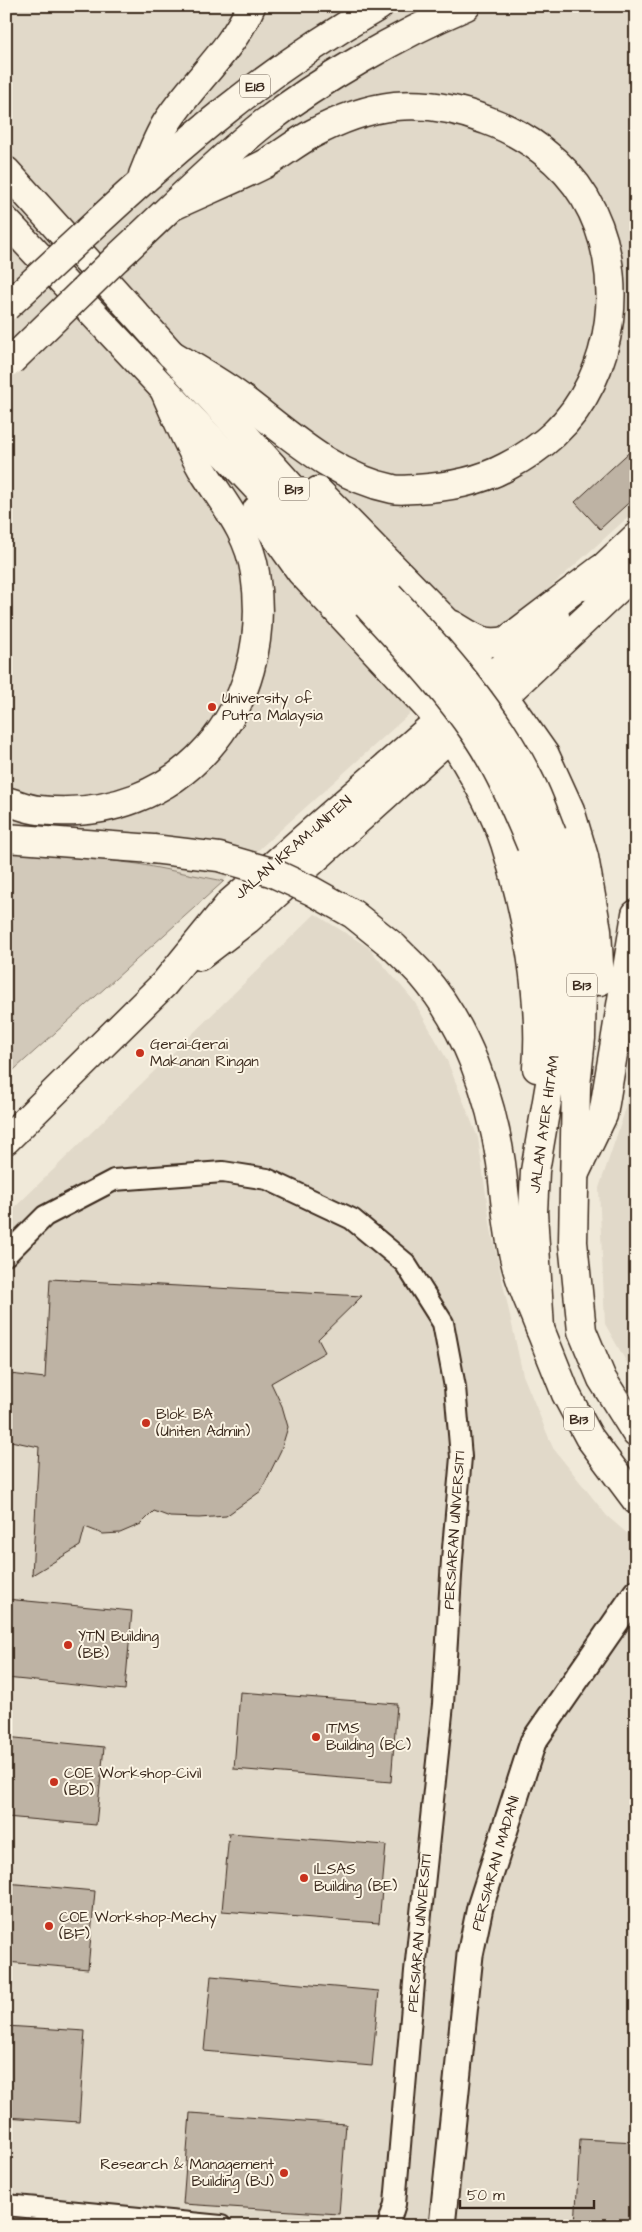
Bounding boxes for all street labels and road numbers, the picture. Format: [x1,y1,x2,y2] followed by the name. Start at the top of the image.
[240,74,270,98] road number: E18
[279,478,309,500] road number: B13
[230,790,357,904] street label: JALAN IKRAM-UNITEN
[567,974,597,996] road number: B13
[524,1054,565,1194] street label: JALAN AYER HITAM
[564,1408,594,1430] road number: B13
[438,1450,471,1610] street label: PERSIARAN UNIVERSITI
[466,1793,525,1933] street label: PERSIARAN MADANI
[402,1853,437,2013] street label: PERSIARAN UNIVERSITI

